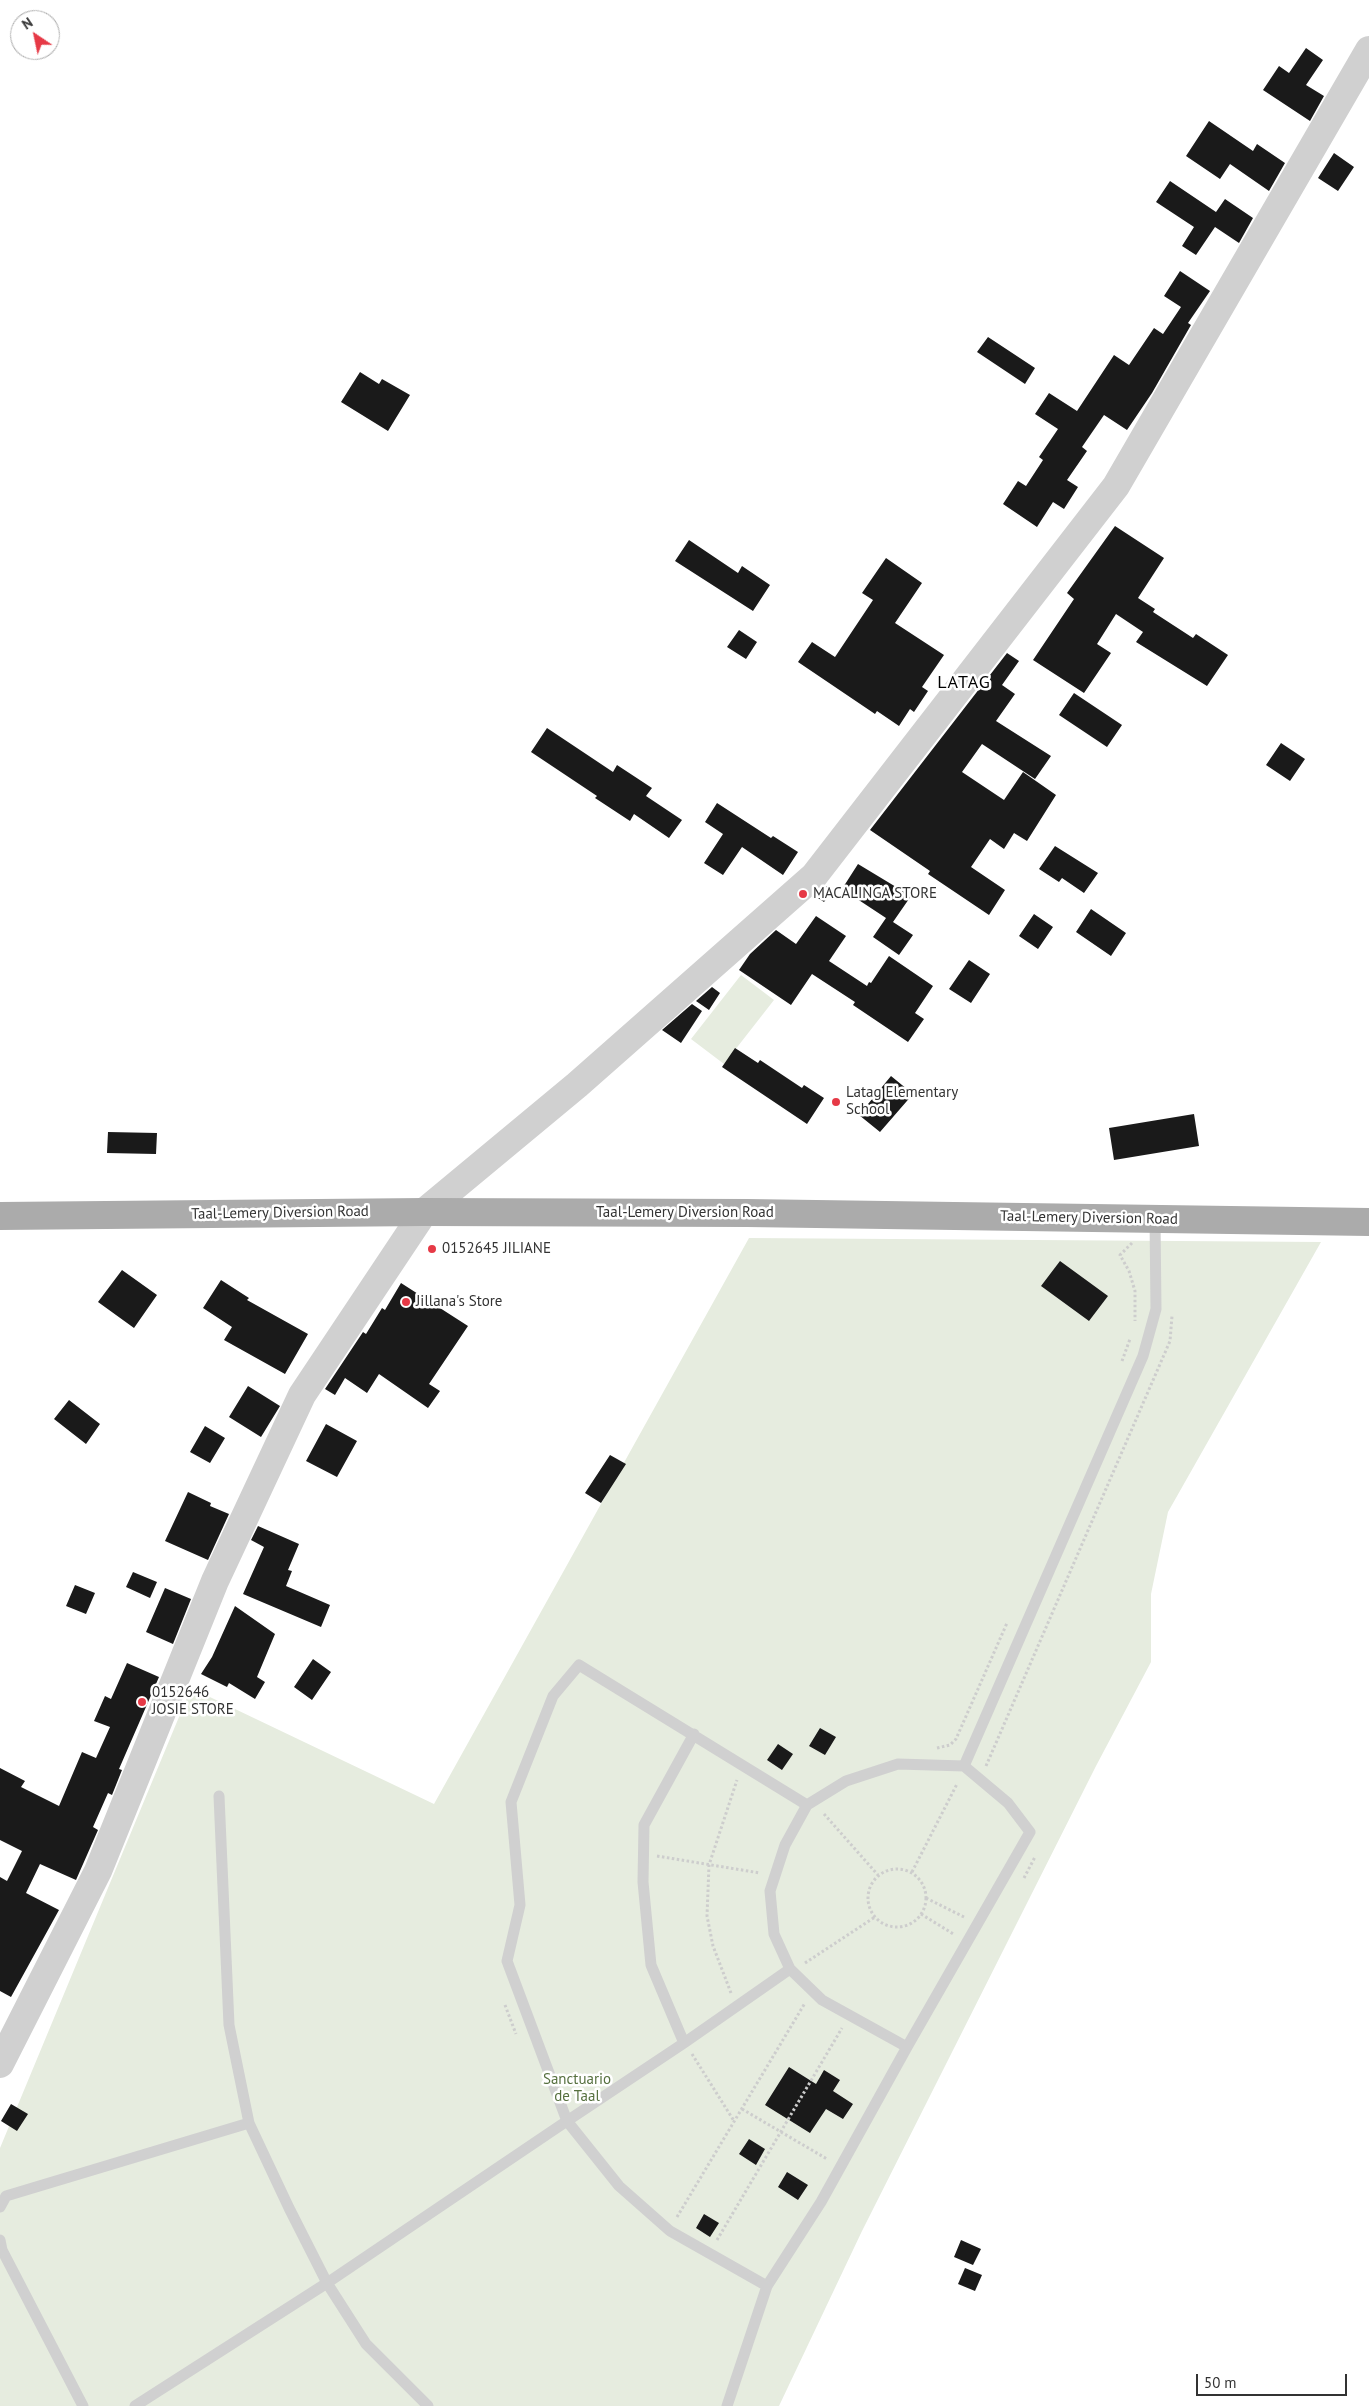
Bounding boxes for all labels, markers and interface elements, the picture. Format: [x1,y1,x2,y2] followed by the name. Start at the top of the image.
[10,10,60,60] north arrow
[18,13,36,33] text: N
[937,672,991,694] district label: LATAG
[813,885,937,903] place label: MACALINGA STORE
[797,888,809,900] marker: MACALINGA STORE
[846,1084,958,1119] place label: Latag Elementary School
[830,1096,842,1108] marker: Latag Elementary School
[191,1202,369,1224] street label: Taal-Lemery Diversion Road
[596,1204,774,1222] street label: Taal-Lemery Diversion Road
[1000,1207,1178,1229] street label: Taal-Lemery Diversion Road
[442,1240,551,1258] place label: 0152645 JILIANE
[426,1243,438,1255] marker: 0152645 JILIANE
[416,1293,502,1311] place label: Jillana's Store
[400,1296,412,1308] marker: Jillana's Store
[152,1684,234,1719] place label: 0152646 JOSIE STORE
[136,1696,148,1708] marker: 0152646 JOSIE STORE
[543,2071,611,2106] park label: Sanctuario de Taal
[1199,2364,1350,2396] scale bar
[1204,2373,1237,2392] text: 50 m

